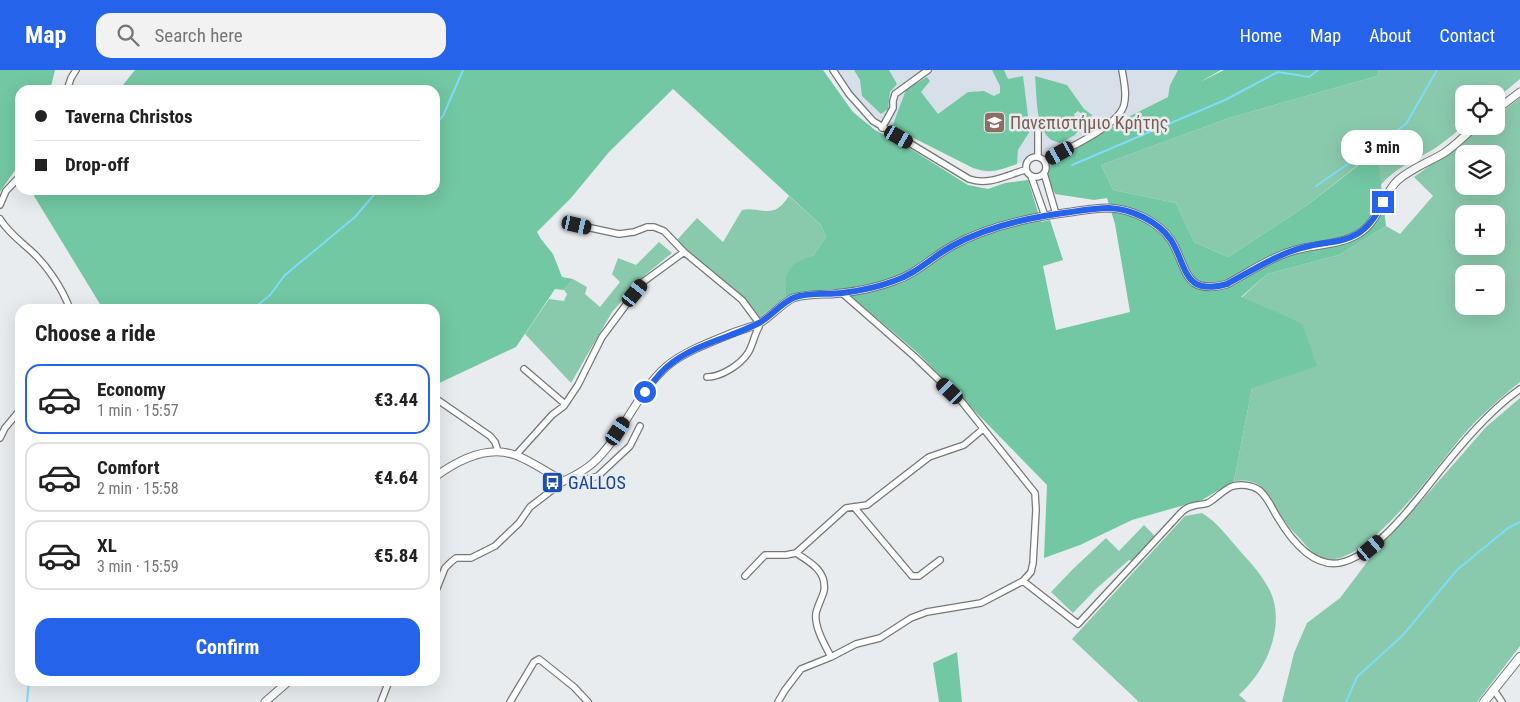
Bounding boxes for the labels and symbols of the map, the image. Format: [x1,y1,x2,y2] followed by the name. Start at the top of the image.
[982,111,1006,135] school or university icon: Πανεπιστήμιο Κρήτης
[1010,112,1168,133] place label: Πανεπιστήμιο Κρήτης
[882,123,915,151] car
[1342,129,1424,164] callout: 3 min
[1043,139,1076,167] car
[1372,191,1394,213] route end
[560,214,593,236] car
[619,277,650,309] car
[933,375,966,407] car
[634,381,656,403] route start
[603,414,632,448] car
[540,471,564,495] bus stop icon: GALLOS
[568,472,626,493] place label: GALLOS
[1354,533,1387,563] car

